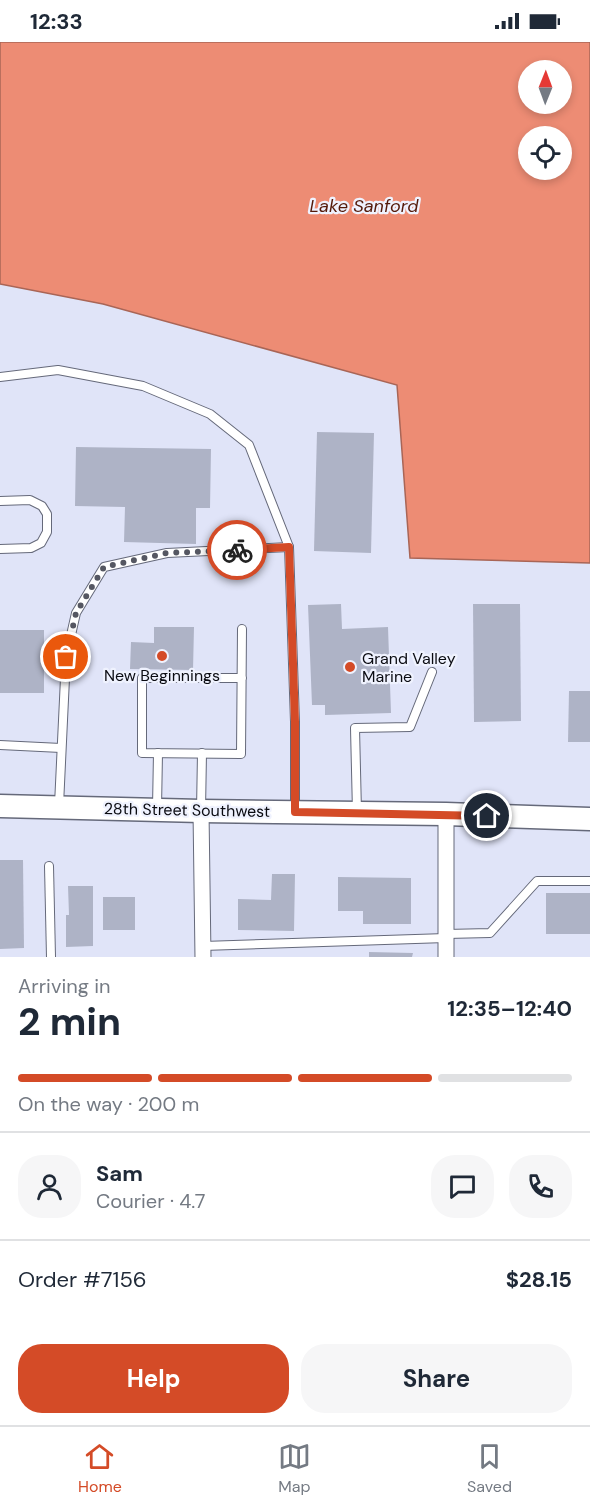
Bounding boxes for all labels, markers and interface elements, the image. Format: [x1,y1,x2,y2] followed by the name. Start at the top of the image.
[30,7,83,36] text: 12:33
[518,60,572,114] north arrow
[518,60,572,180] map controls
[518,126,572,180] button: locate
[310,194,419,218] water label: Lake Sanford
[207,520,267,580] courier
[221,534,254,567] icon: bike
[40,631,91,682] pin
[49,640,82,673] icon: bag
[362,648,456,687] place label: Grand Valley Marine
[155,649,169,663] marker: New Beginnings
[343,660,357,674] marker: Grand Valley Marine
[104,665,220,686] place label: New Beginnings
[461,790,512,841] pin
[104,798,270,822] street label: 28th Street Southwest
[470,799,503,832] icon: home
[18,973,110,999] text: Arriving in
[447,994,572,1023] text: 12:35–12:40
[18,996,121,1047] text: 2 min
[18,1091,199,1117] text: On the way · 200 m
[18,1155,81,1218] button: person
[431,1155,494,1218] button: chat
[509,1155,572,1218] button: phone
[96,1159,143,1188] text: Sam
[96,1188,205,1214] text: Courier · 4.7
[18,1265,147,1294] text: Order #7156
[506,1265,572,1294] text: $28.15
[18,1344,289,1413] button: Help
[301,1344,572,1413] button: Share
[78,1440,122,1497] tab: Home
[278,1440,311,1497] tab: Map
[467,1440,512,1497] tab: Saved

